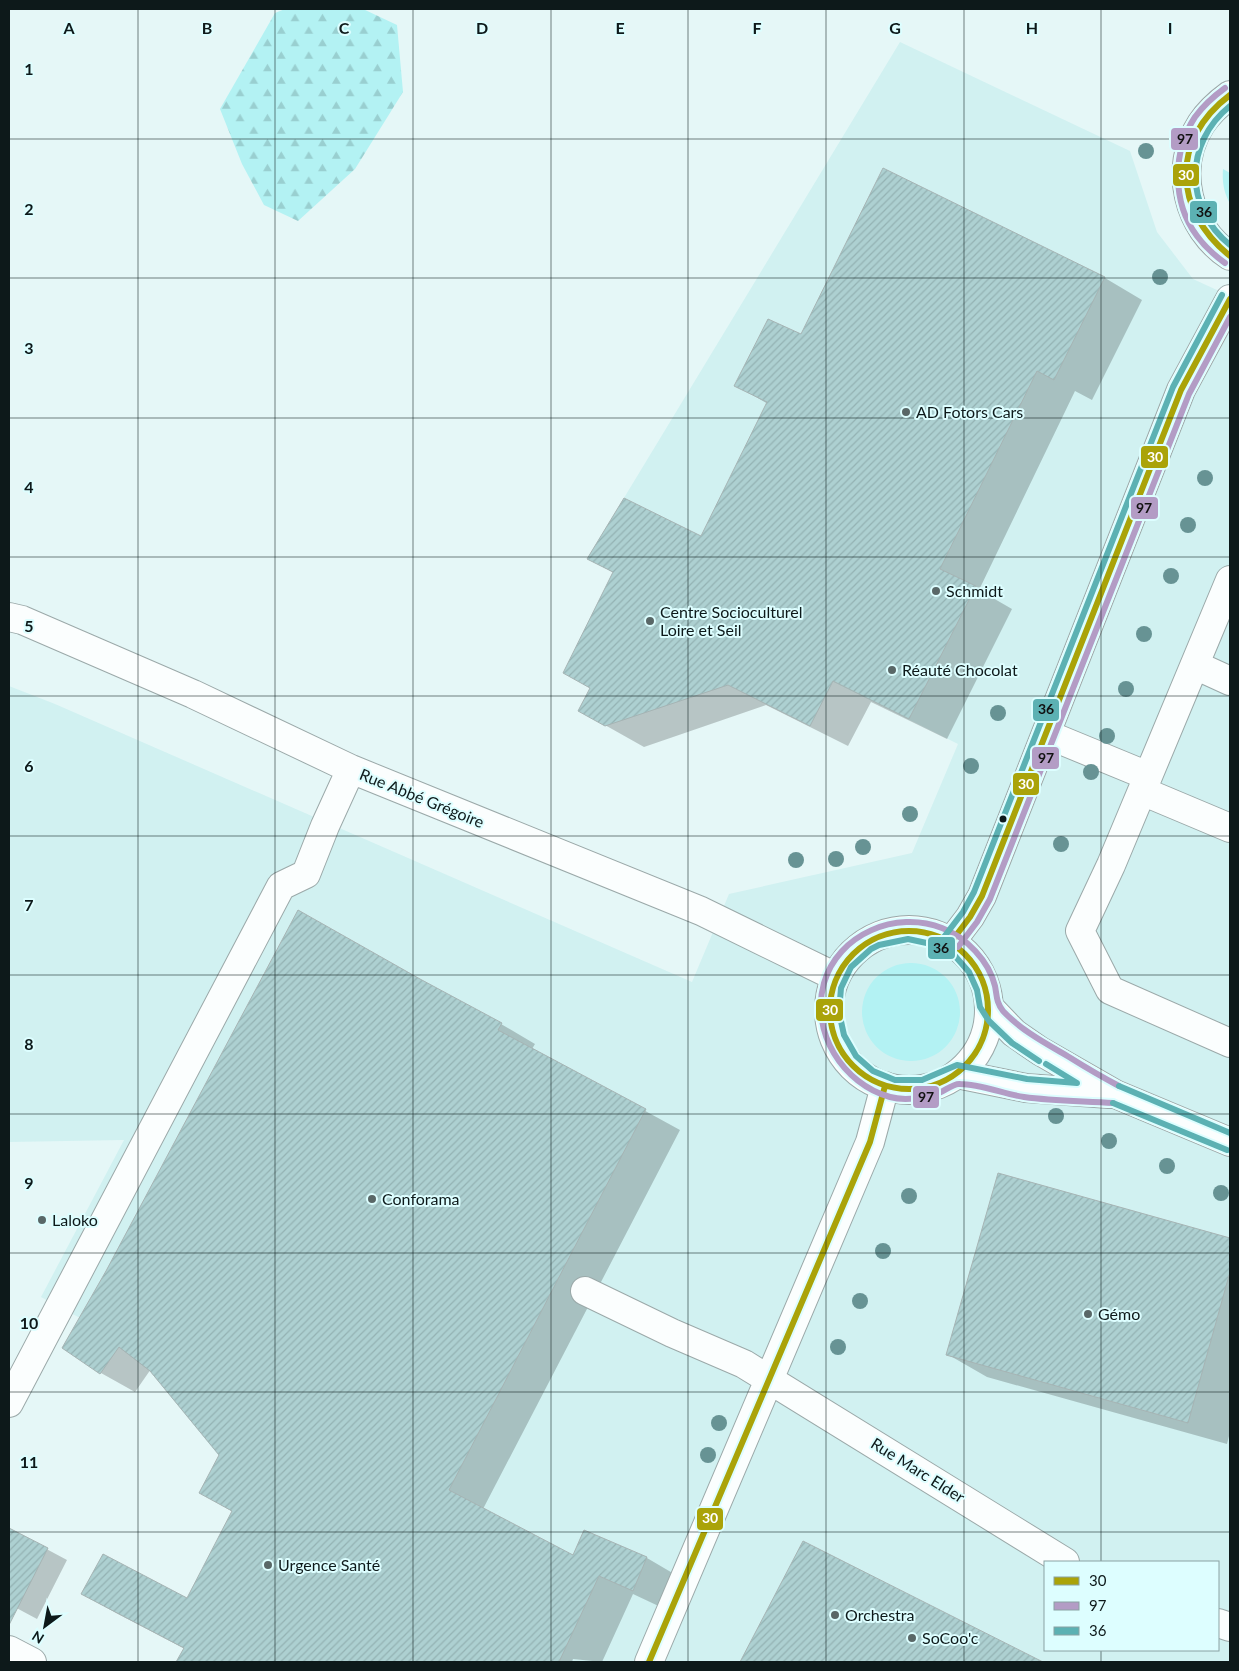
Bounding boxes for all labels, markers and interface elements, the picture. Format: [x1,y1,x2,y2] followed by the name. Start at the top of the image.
[62,18,75,37] text: A
[202,18,212,37] text: B
[339,18,350,37] text: C
[476,18,488,37] text: D
[615,18,625,37] text: E
[752,18,762,37] text: F
[889,18,901,37] text: G
[1026,18,1038,37] text: H
[1168,18,1172,37] text: I
[24,59,34,78] text: 1
[1170,127,1199,151] line badge: 97
[1177,130,1193,147] text: 97
[1172,163,1200,187] line badge: 30
[1178,166,1194,183] text: 30
[24,199,34,218] text: 2
[1189,200,1218,224] line badge: 36
[1196,203,1212,220] text: 36
[24,338,34,357] text: 3
[916,402,1023,421] place label: AD Fotors Cars
[900,406,912,418] marker: AD Fotors Cars
[1140,445,1169,469] line badge: 30
[1147,448,1163,465] text: 30
[24,477,34,496] text: 4
[1130,496,1159,520] line badge: 97
[1136,499,1152,516] text: 97
[946,581,1003,600] place label: Schmidt
[930,585,942,597] marker: Schmidt
[660,602,803,639] place label: Centre Socioculturel Loire et Seil
[644,615,656,627] marker: Centre Socioculturel Loire et Seil
[24,616,34,635] text: 5
[902,660,1018,679] place label: Réauté Chocolat
[886,664,898,676] marker: Réauté Chocolat
[1032,698,1060,722] line badge: 36
[1038,700,1054,717] text: 36
[1031,746,1060,770] line badge: 97
[1038,749,1054,766] text: 97
[24,756,34,775] text: 6
[357,764,487,831] street label: Rue Abbé Grégoire
[1012,772,1040,796] line badge: 30
[1018,775,1034,792] text: 30
[998,814,1008,824] unlabelled marker
[24,895,34,914] text: 7
[927,936,956,960] line badge: 36
[933,939,949,956] text: 36
[815,998,844,1022] line badge: 30
[822,1001,838,1018] text: 30
[24,1034,34,1053] text: 8
[912,1085,940,1109] line badge: 97
[918,1088,934,1105] text: 97
[24,1173,34,1192] text: 9
[382,1189,460,1208] place label: Conforama
[366,1193,378,1205] marker: Conforama
[52,1210,98,1229] place label: Laloko
[36,1214,48,1226] marker: Laloko
[1098,1304,1140,1323] place label: Gémo
[1082,1308,1094,1320] marker: Gémo
[20,1313,38,1332] text: 10
[868,1433,969,1506] street label: Rue Marc Elder
[20,1452,38,1471] text: 11
[696,1507,724,1531] line badge: 30
[702,1509,718,1526] text: 30
[278,1555,380,1574] place label: Urgence Santé
[262,1559,274,1571] marker: Urgence Santé
[1044,1561,1219,1651] legend
[1089,1571,1107,1589] text: 30
[1089,1596,1107,1614] text: 97
[20,1601,70,1651] north arrow
[845,1605,914,1624] place label: Orchestra
[829,1609,841,1621] marker: Orchestra
[1089,1621,1107,1639] text: 36
[29,1627,47,1648] text: N
[922,1628,979,1647] place label: SoCoo'c
[906,1632,918,1644] marker: SoCoo'c

